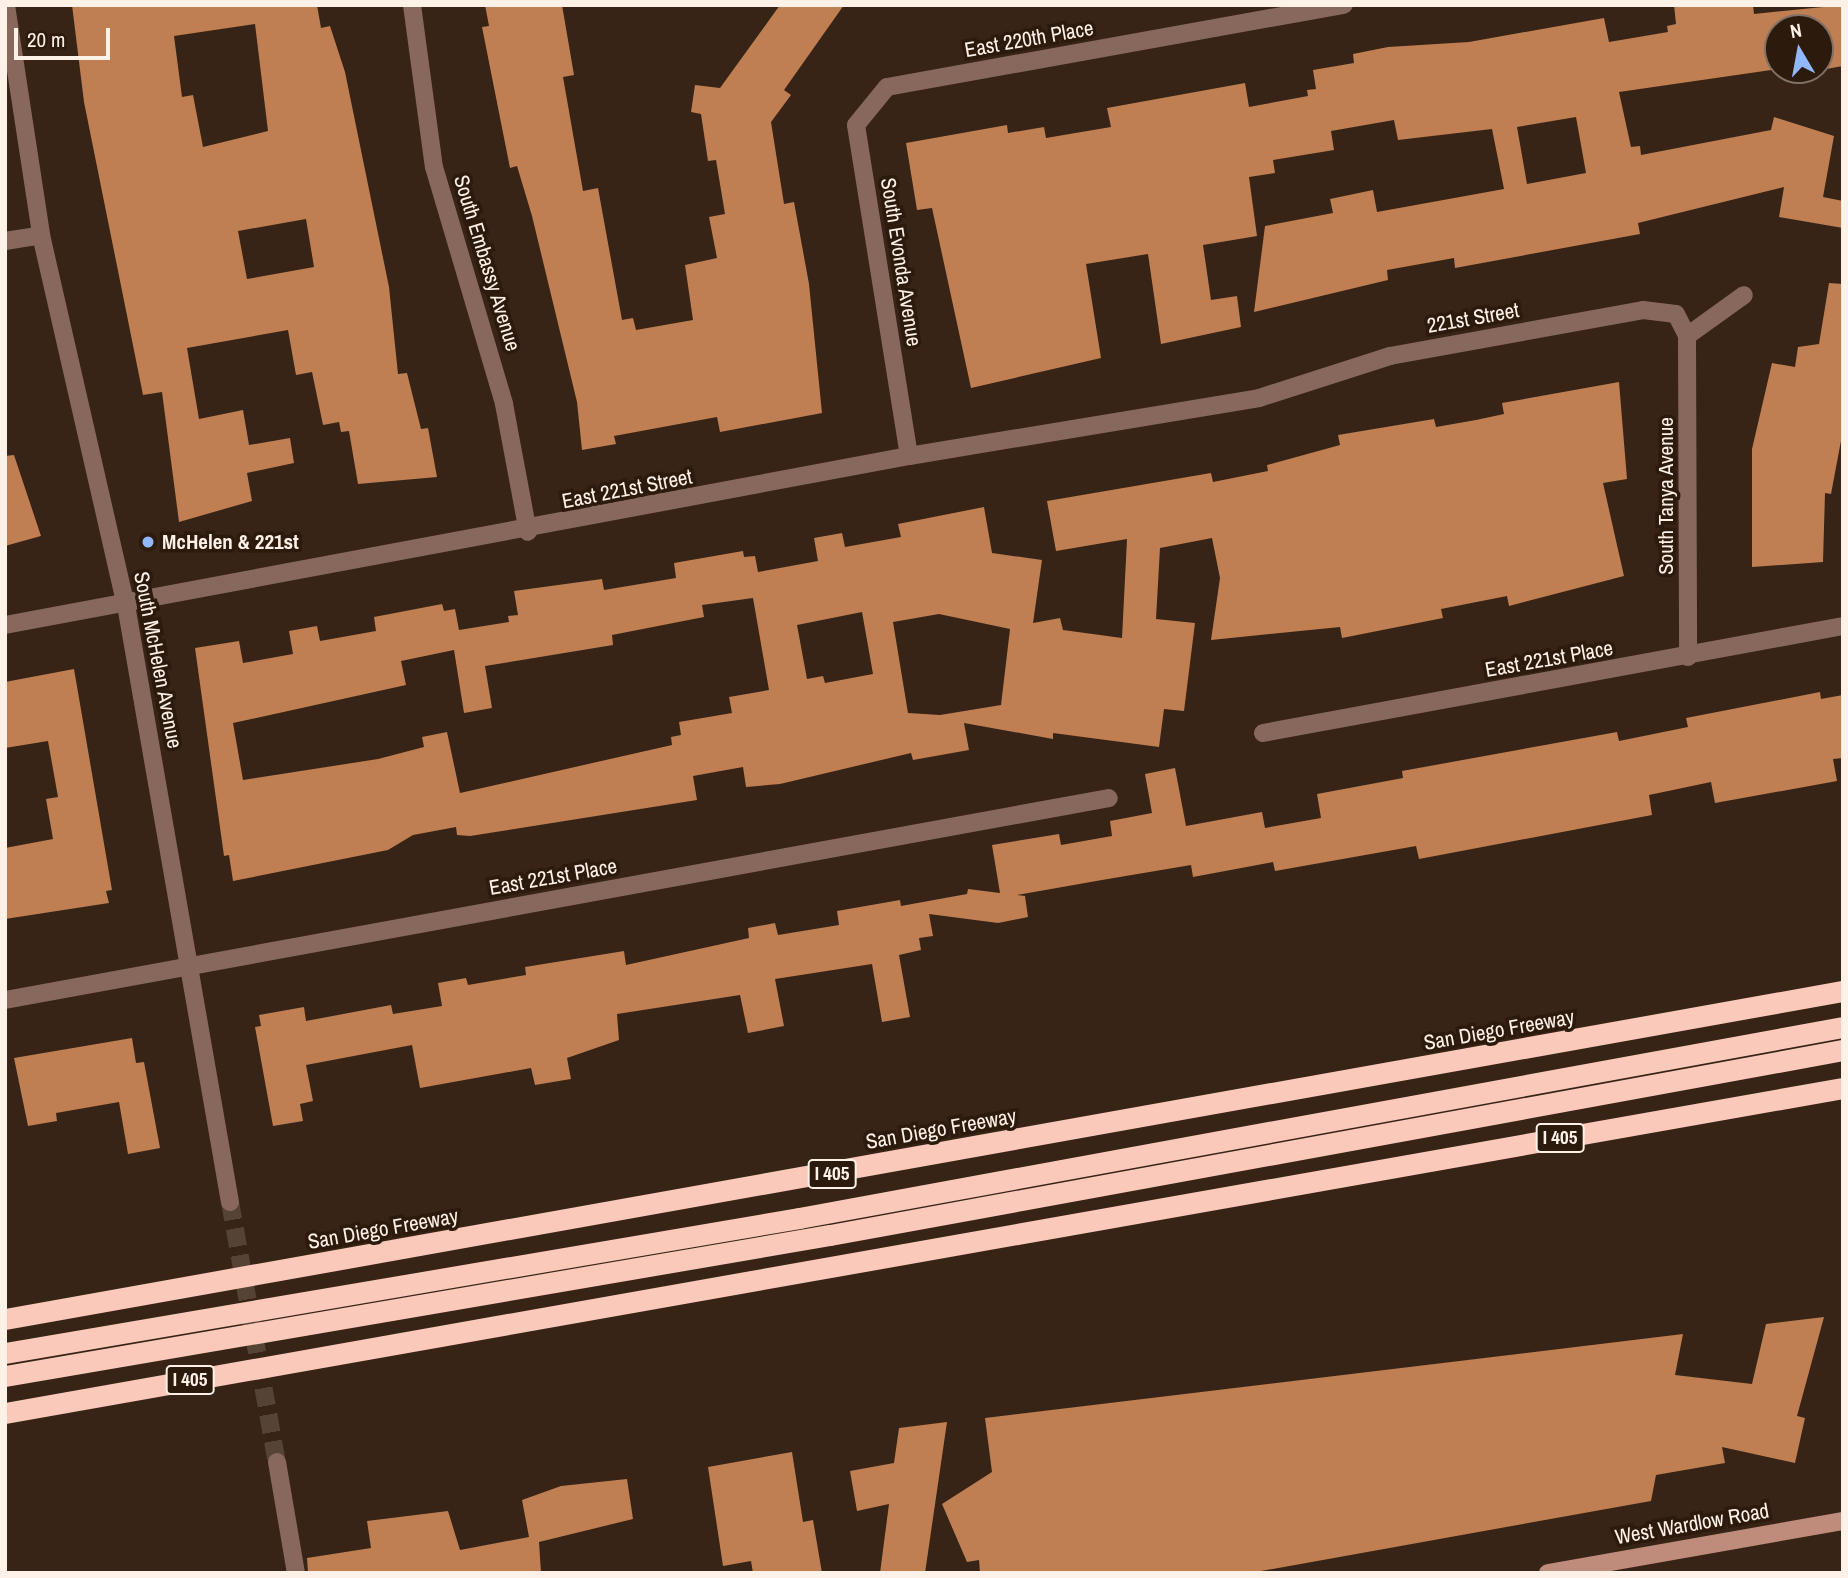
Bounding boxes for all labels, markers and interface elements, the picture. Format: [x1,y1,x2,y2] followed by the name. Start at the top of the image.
[18,14,114,58] scale bar
[1764,14,1834,84] north arrow
[963,15,1095,63] street label: East 220th Place
[1788,17,1803,44] text: N
[27,25,65,54] text: 20 m
[448,172,526,354] street label: South Embassy Avenue
[875,176,927,348] street label: South Evonda Avenue
[1425,298,1521,338] street label: 221st Street
[1653,417,1679,575] street label: South Tanya Avenue
[560,464,694,514] street label: East 221st Street
[162,529,299,555] place label: McHelen & 221st
[140,534,156,550] marker: McHelen & 221st
[128,569,188,751] street label: South McHelen Avenue
[1483,635,1615,683] street label: East 221st Place
[487,853,619,901] street label: East 221st Place
[1422,1004,1576,1056] street label: San Diego Freeway
[864,1103,1018,1155] street label: San Diego Freeway
[1536,1122,1584,1154] road number: I 405
[808,1158,856,1190] road number: I 405
[306,1203,460,1255] street label: San Diego Freeway
[166,1364,214,1396] road number: I 405
[1613,1498,1771,1550] street label: West Wardlow Road

